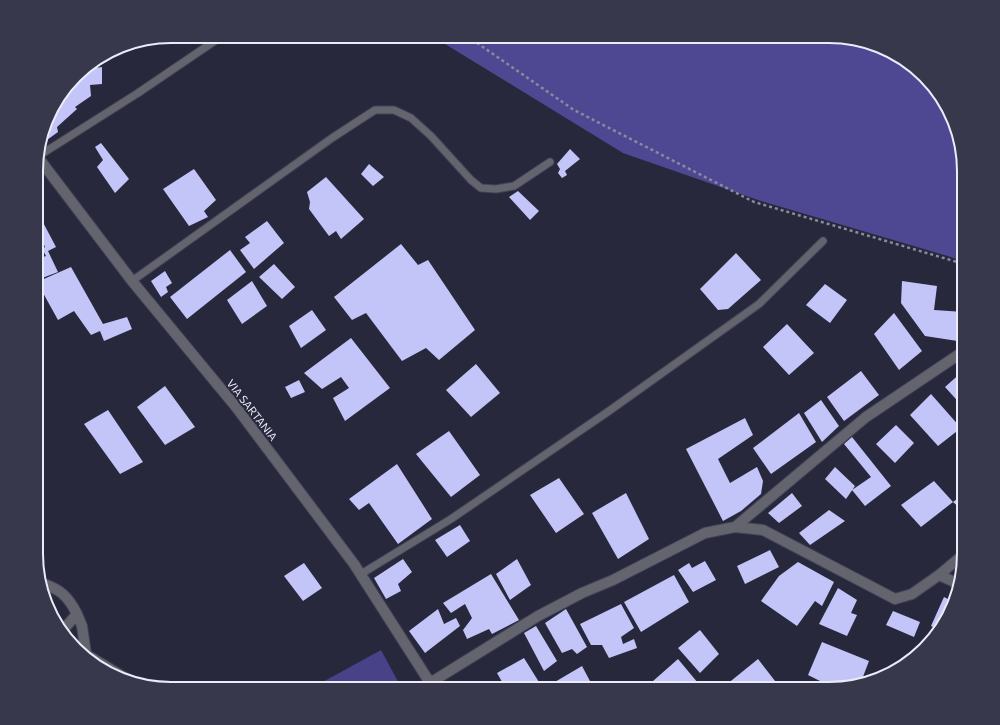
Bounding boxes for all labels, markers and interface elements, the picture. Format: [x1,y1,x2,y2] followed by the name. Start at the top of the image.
[224,376,281,443] street label: VIA SARTANIA

